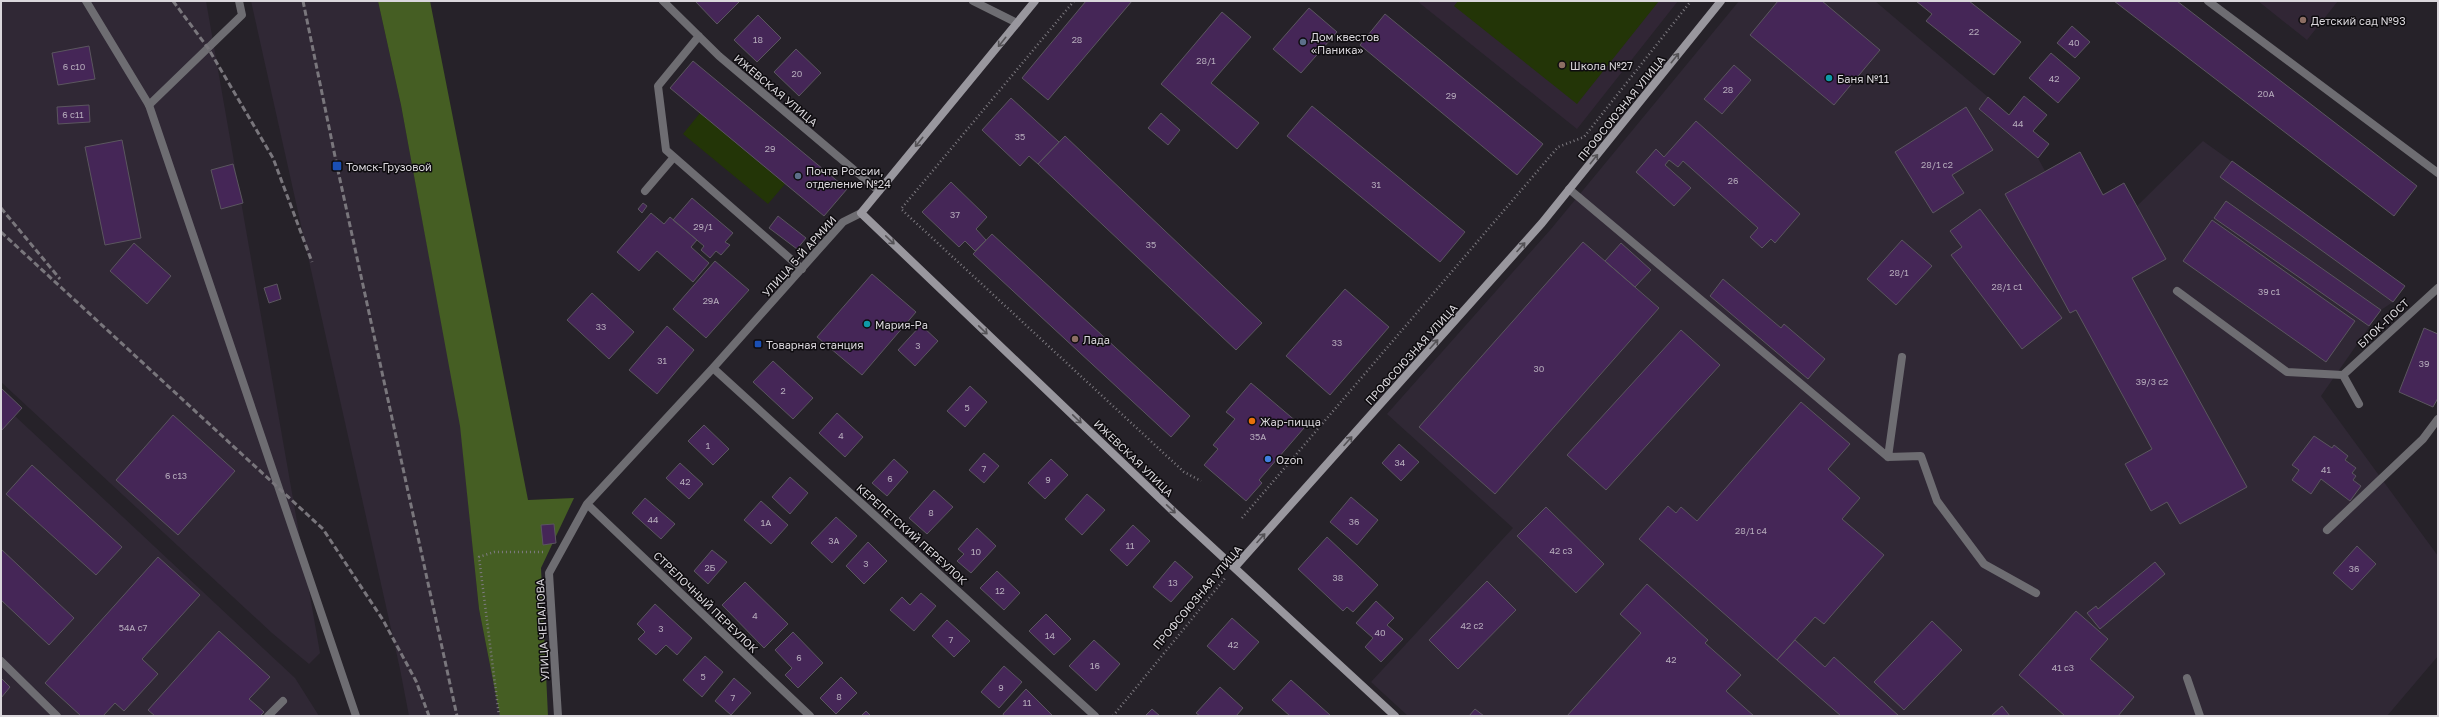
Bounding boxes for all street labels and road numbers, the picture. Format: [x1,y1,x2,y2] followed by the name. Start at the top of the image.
[732,51,821,129] street label: ИЖЕВСКАЯ УЛИЦА
[1575,52,1668,163] street label: ПРОФСОЮЗНАЯ УЛИЦА
[759,213,839,299] street label: УЛИЦА 5-Й АРМИИ
[2355,296,2412,350] street label: БЛОК-ПОСТ
[1362,300,1460,407] street label: ПРОФСОЮЗНАЯ УЛИЦА
[1092,417,1177,500] street label: ИЖЕВСКАЯ УЛИЦА
[854,481,970,587] street label: КЕРЕПЕТСКИЙ ПЕРЕУЛОК
[1150,542,1245,651] street label: ПРОФСОЮЗНАЯ УЛИЦА
[651,549,761,656] street label: СТРЕЛОЧНЫЙ ПЕРЕУЛОК
[533,578,551,681] street label: УЛИЦА ЧЕПАЛОВА

